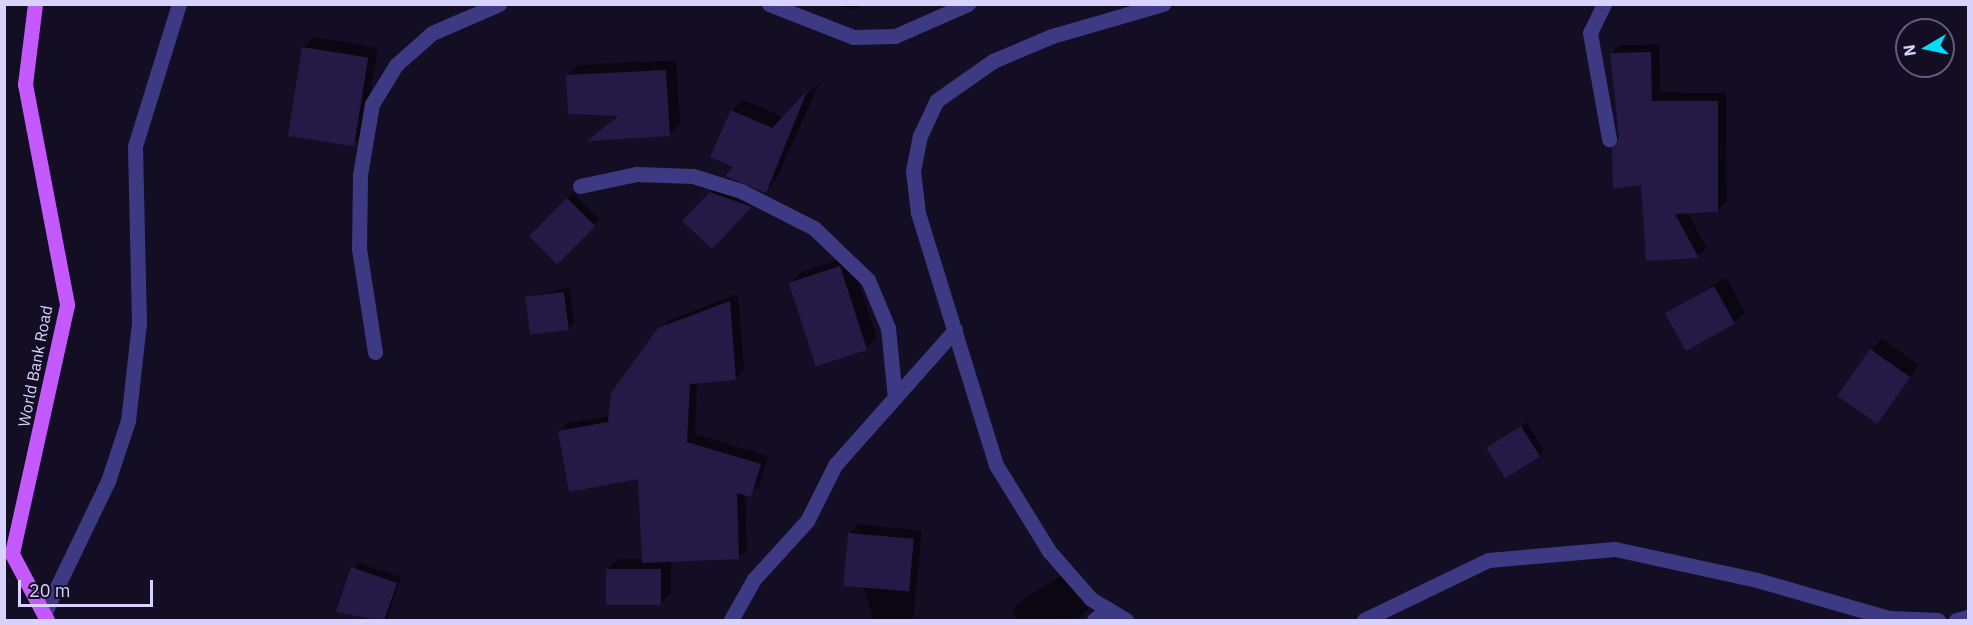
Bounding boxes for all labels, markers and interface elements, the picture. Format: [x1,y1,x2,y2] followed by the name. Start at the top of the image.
[1895,18,1955,78] north arrow
[1898,43,1920,58] text: N
[14,304,56,428] street label: World Bank Road
[21,568,156,606] scale bar
[29,579,71,602] text: 20 m

